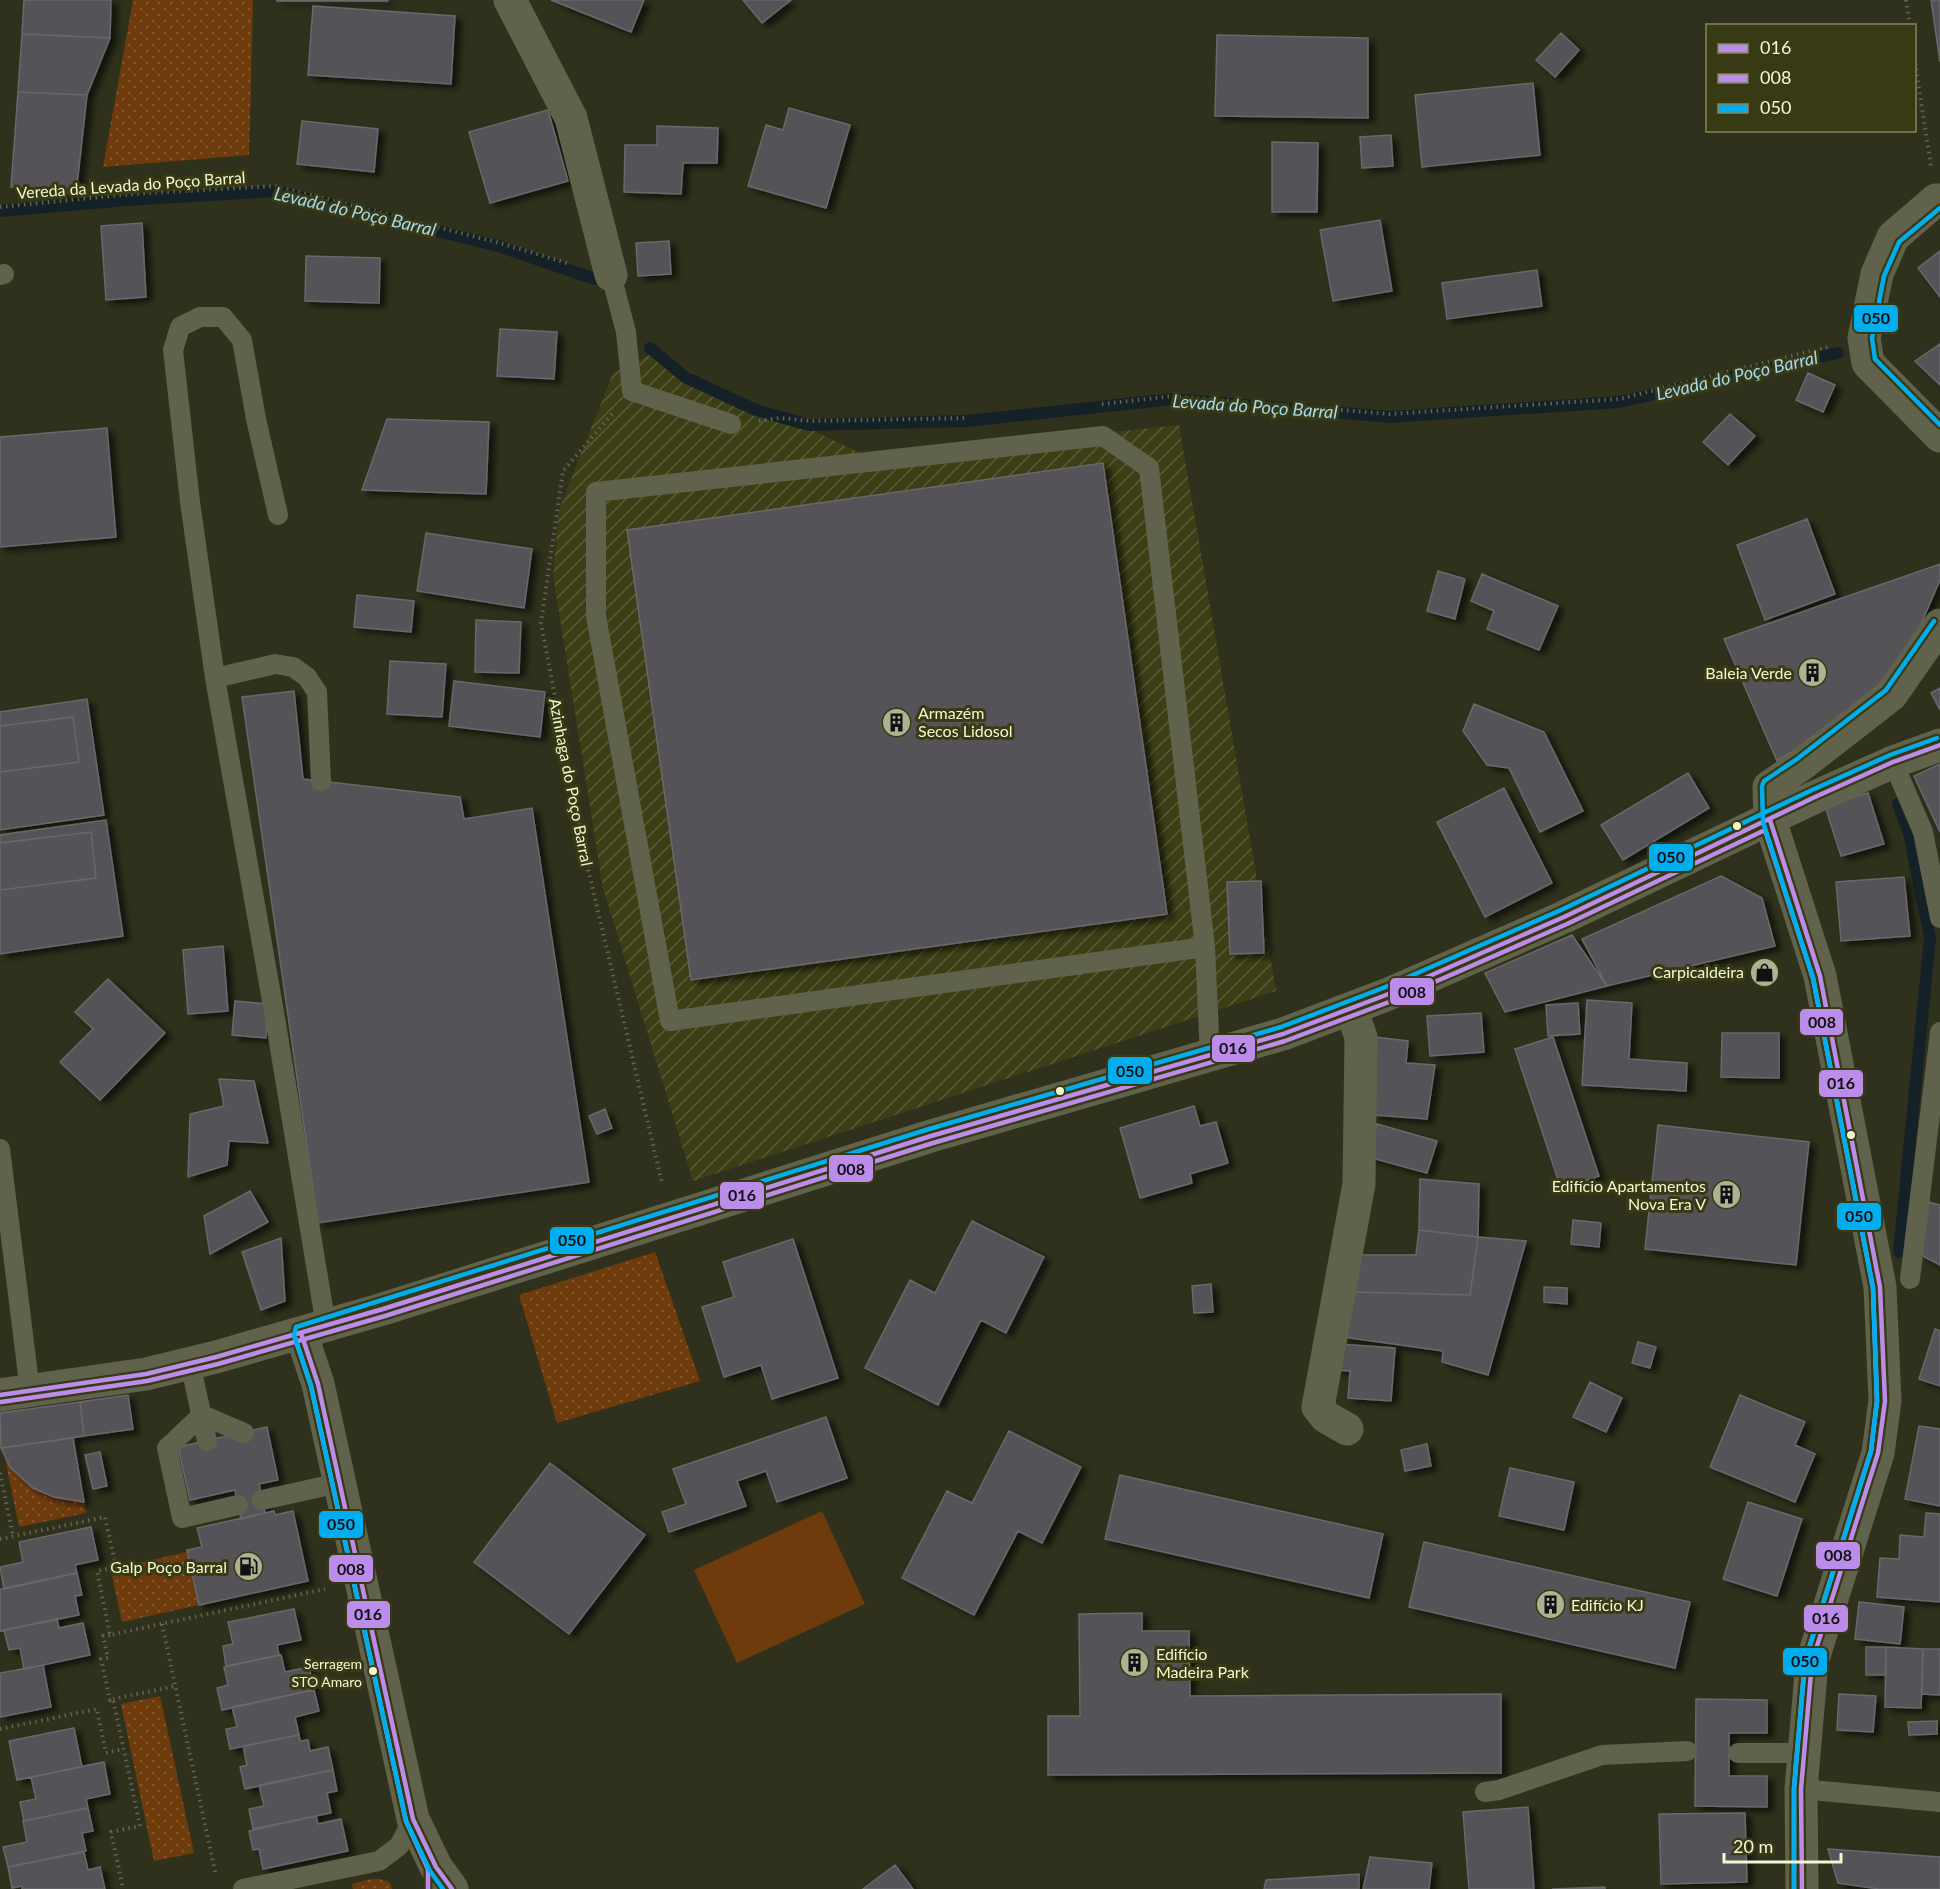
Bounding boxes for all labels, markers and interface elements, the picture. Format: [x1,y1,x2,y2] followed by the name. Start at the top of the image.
[1706,24,1916,132] legend
[1760,36,1791,58] text: 016
[1760,66,1791,88] text: 008
[1760,96,1791,118] text: 050
[16,167,246,202] street label: Vereda da Levada do Poço Barral
[272,182,438,240] water label: Levada do Poço Barral
[1853,304,1899,333] line badge: 050
[1862,308,1890,327] text: 050
[1654,346,1820,404] water label: Levada do Poço Barral
[1172,389,1338,423] water label: Levada do Poço Barral
[1797,657,1829,689] building icon: Baleia Verde
[1705,663,1792,682] place label: Baleia Verde
[546,696,597,867] street label: Azinhaga do Poço Barral
[918,703,1013,740] place label: Armazém Secos Lidosol
[881,706,913,738] building icon: Armazém Secos Lidosol
[1731,820,1743,832] unlabelled marker
[1648,843,1694,872] line badge: 050
[1657,847,1685,866] text: 050
[1749,956,1781,988] shop icon: Carpicaldeira
[1652,962,1744,981] place label: Carpicaldeira
[1389,977,1435,1006] line badge: 008
[1398,982,1426,1001] text: 008
[1799,1008,1844,1036] line badge: 008
[1808,1012,1836,1031] text: 008
[1211,1034,1256,1063] line badge: 016
[1219,1038,1247,1057] text: 016
[1107,1056,1153,1085] line badge: 050
[1116,1061,1144,1080] text: 050
[1818,1069,1864,1098] line badge: 016
[1827,1073,1855,1092] text: 016
[1054,1085,1066,1097] unlabelled marker
[1845,1129,1857,1141] unlabelled marker
[828,1154,874,1183] line badge: 008
[837,1159,865,1178] text: 008
[1552,1176,1706,1213] place label: Edifício Apartamentos Nova Era V
[1711,1179,1743,1211] building icon: Edifício Apartamentos Nova Era V
[719,1181,765,1210] line badge: 016
[728,1185,756,1204] text: 016
[1836,1202,1882,1231] line badge: 050
[1845,1206,1873,1225] text: 050
[549,1226,595,1255] line badge: 050
[558,1230,586,1249] text: 050
[318,1510,364,1539] line badge: 050
[327,1514,355,1533] text: 050
[1815,1541,1861,1570] line badge: 008
[1824,1545,1852,1564] text: 008
[232,1551,264,1583] fuel station icon: Galp Poço Barral
[328,1554,374,1583] line badge: 008
[110,1557,227,1576] place label: Galp Poço Barral
[337,1559,365,1578] text: 008
[1534,1589,1566,1621] building icon: Edifício KJ
[1571,1595,1644,1614] place label: Edifício KJ
[346,1600,391,1629] line badge: 016
[354,1604,382,1623] text: 016
[1803,1604,1849,1633] line badge: 016
[1812,1608,1840,1627] text: 016
[1156,1644,1250,1681] place label: Edifício Madeira Park
[1119,1647,1151,1679] building icon: Edifício Madeira Park
[1782,1647,1828,1676] line badge: 050
[1791,1651,1819,1670] text: 050
[292,1655,362,1690] place label: Serragem STO Amaro
[367,1665,379,1677] marker: Serragem STO Amaro
[1724,1826,1841,1864] scale bar
[1733,1835,1773,1857] text: 20 m

